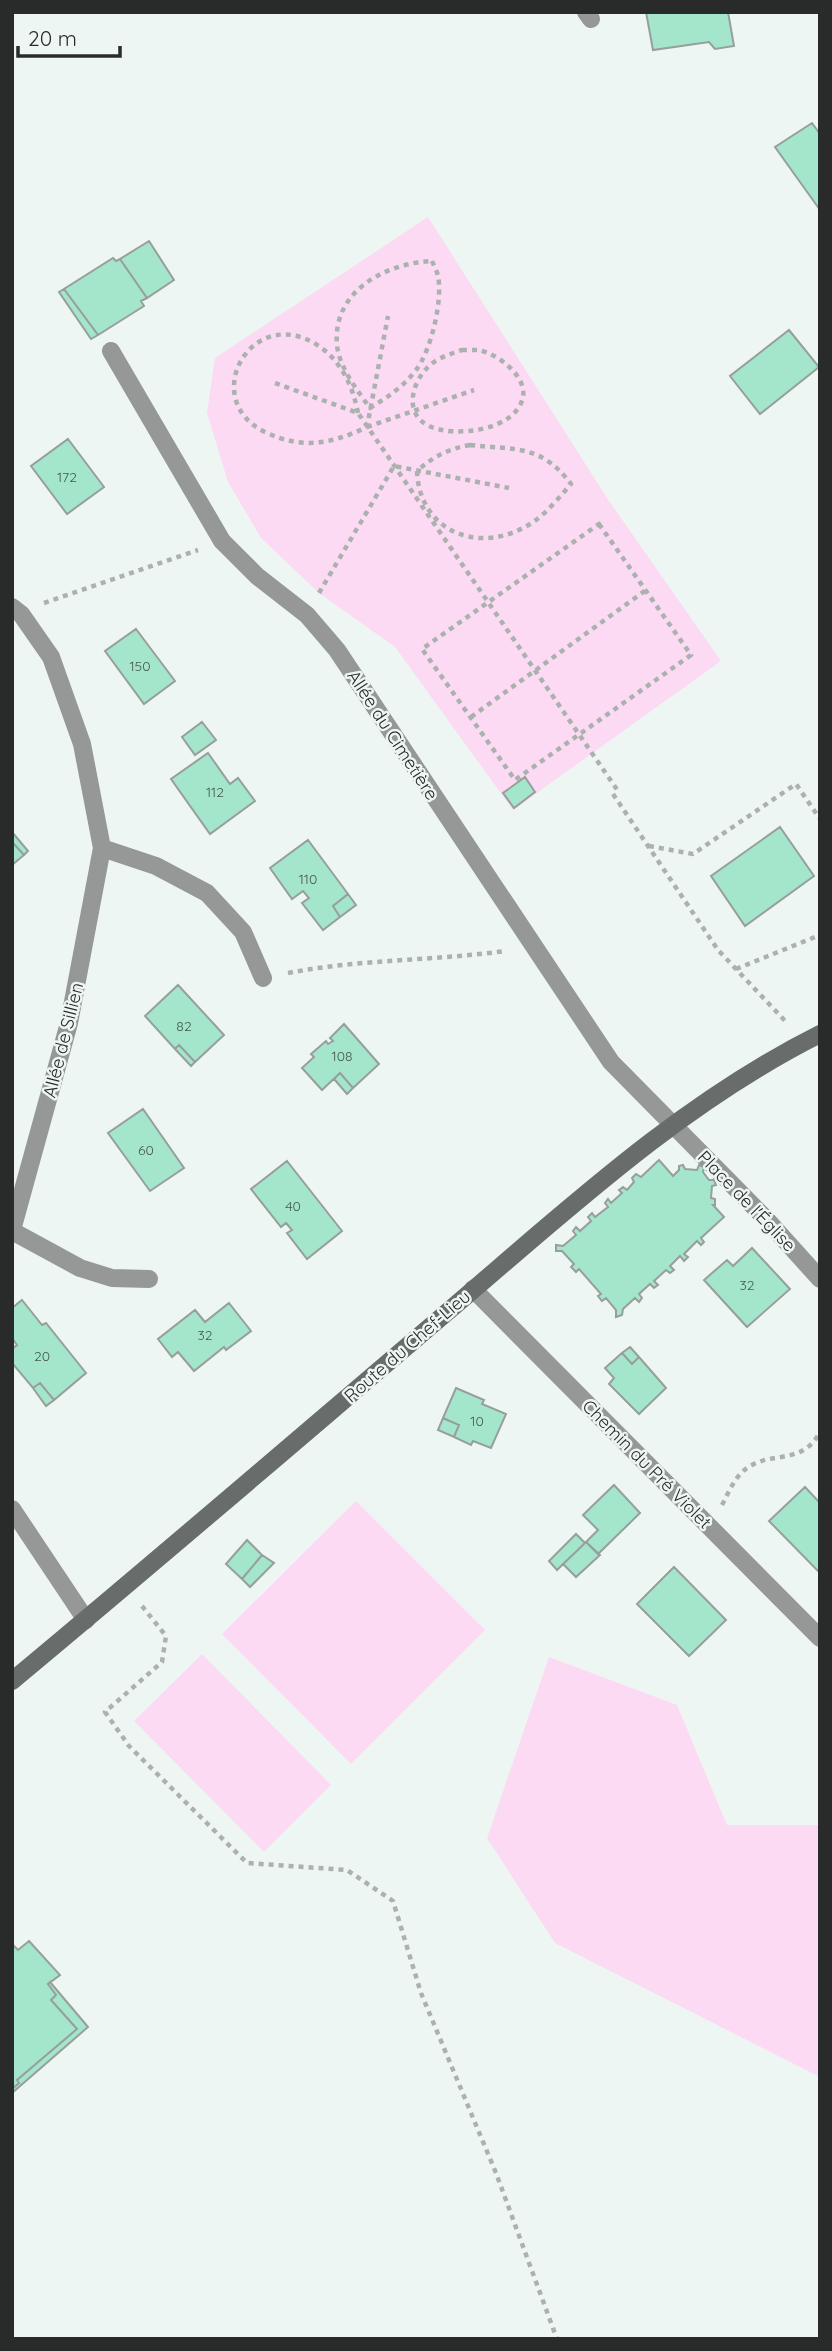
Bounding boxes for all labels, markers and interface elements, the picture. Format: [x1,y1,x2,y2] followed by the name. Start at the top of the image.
[18,14,119,58] scale bar
[28,25,77,51] text: 20 m
[57,468,77,486] house number: 172
[129,657,151,675] house number: 150
[342,666,444,804] street label: Allée du Cimetière
[206,783,224,801] house number: 112
[299,870,317,888] house number: 110
[38,980,88,1100] street label: Allée de Sillien
[176,1017,192,1035] house number: 82
[331,1047,353,1065] house number: 108
[138,1141,154,1159] house number: 60
[693,1146,801,1256] street label: Place de l'Église
[285,1197,301,1215] house number: 40
[739,1276,755,1294] house number: 32
[339,1285,475,1407] street label: Route du Chef-Lieu
[197,1326,213,1344] house number: 32
[34,1347,50,1365] house number: 20
[578,1395,716,1533] street label: Chemin du Pré Violet
[470,1412,484,1430] house number: 10

